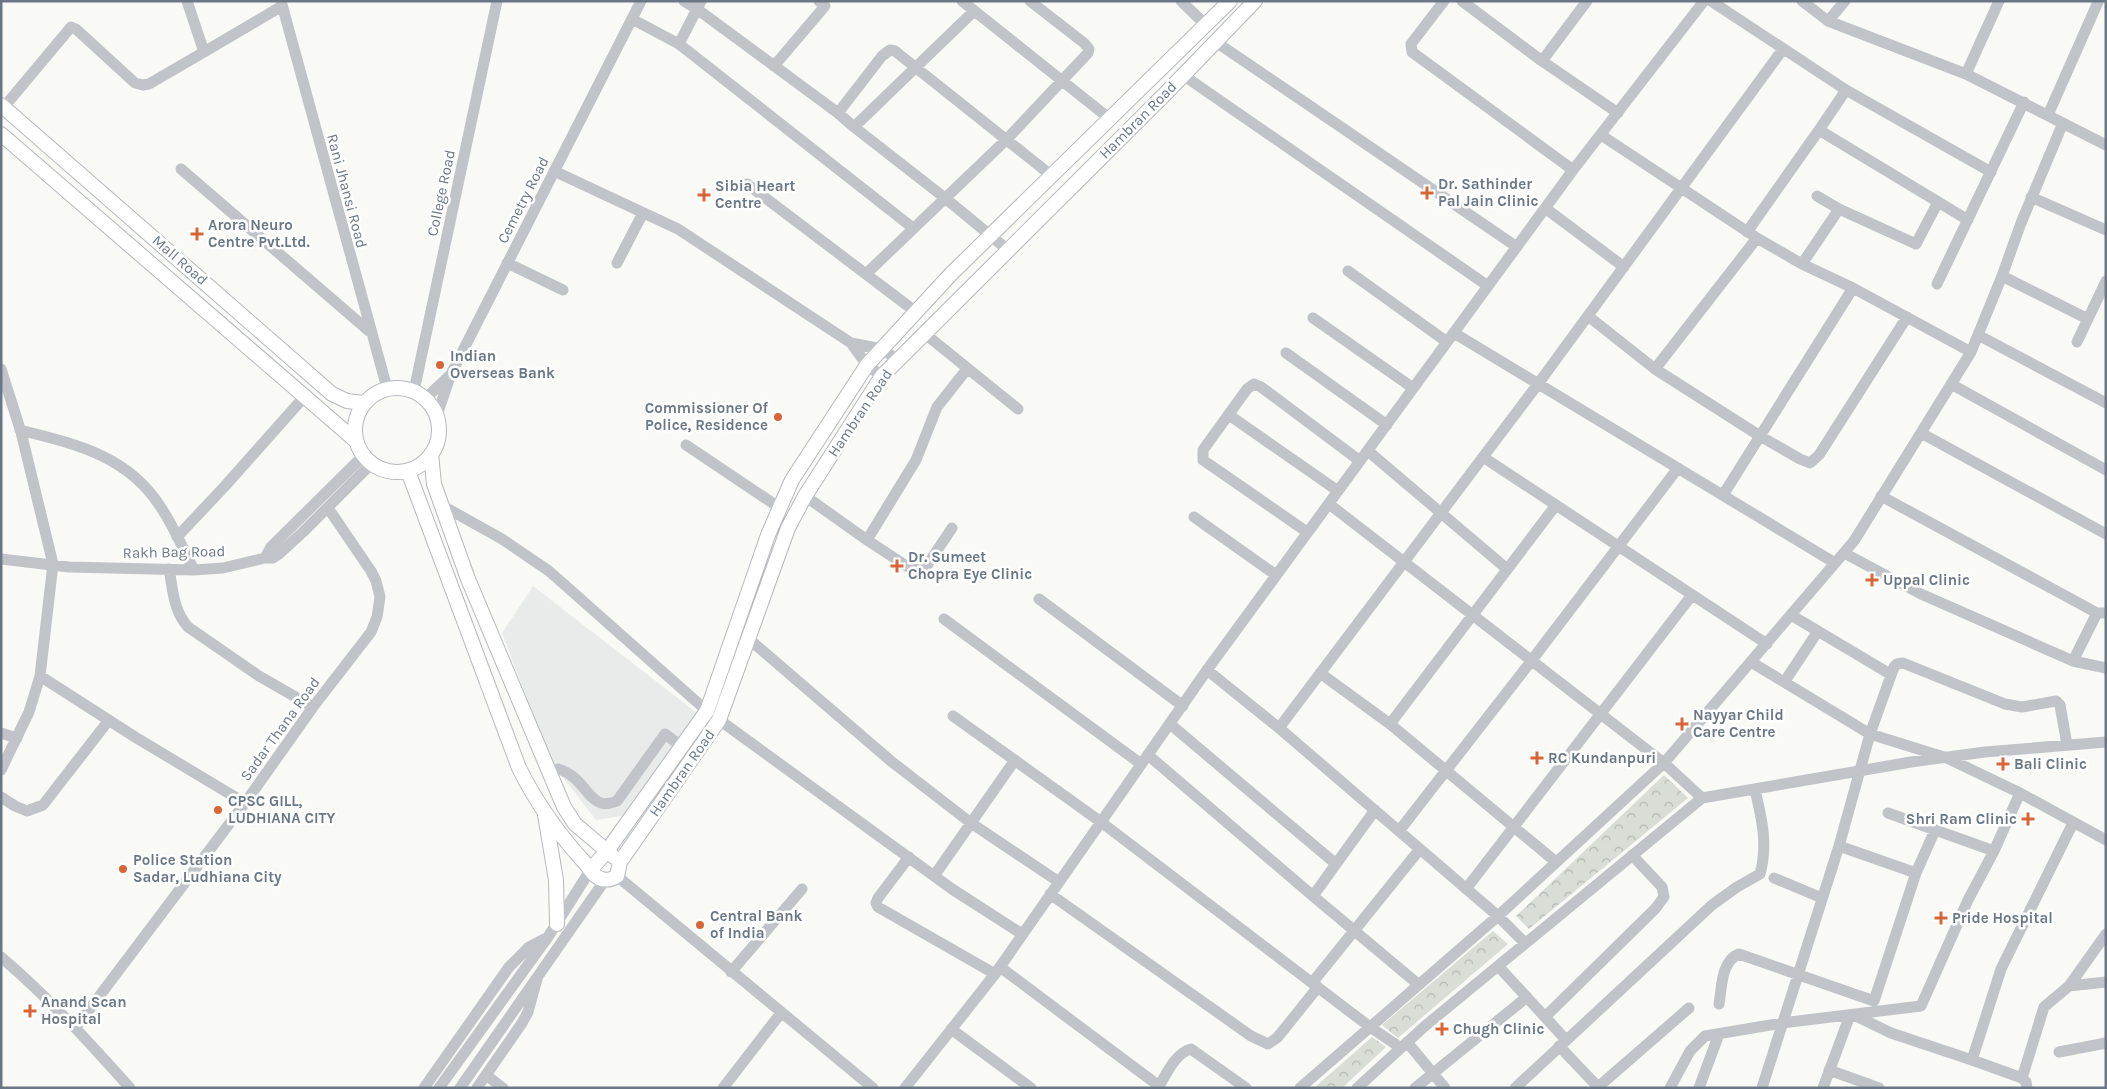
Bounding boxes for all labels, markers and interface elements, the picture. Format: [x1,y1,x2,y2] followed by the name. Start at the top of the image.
[1096,78,1180,162] street label: Hambran Road
[323,132,371,250] street label: Rani Jhansi Road
[423,148,459,238] street label: College Road
[493,154,553,246] street label: Cemetry Road
[1438,175,1539,210] place label: Dr. Sathinder Pal Jain Clinic
[715,177,795,212] place label: Sibia Heart Centre
[1420,186,1434,200] marker: Dr. Sathinder Pal Jain Clinic
[697,188,711,202] marker: Sibia Heart Centre
[208,216,310,251] place label: Arora Neuro Centre Pvt.Ltd.
[190,227,204,241] marker: Arora Neuro Centre Pvt.Ltd.
[149,231,211,289] street label: Mall Road
[450,347,555,382] place label: Indian Overseas Bank
[434,359,446,371] marker: Indian Overseas Bank
[824,366,896,460] street label: Hambran Road
[645,399,768,434] place label: Commissioner Of Police, Residence
[772,411,784,423] marker: Commissioner Of Police, Residence
[123,542,225,562] street label: Rakh Bag Road
[908,548,1032,583] place label: Dr. Sumeet Chopra Eye Clinic
[890,559,904,573] marker: Dr. Sumeet Chopra Eye Clinic
[1883,571,1970,589] place label: Uppal Clinic
[1865,573,1879,587] marker: Uppal Clinic
[236,674,324,784] street label: Sadar Thana Road
[1693,706,1784,741] place label: Nayyar Child Care Centre
[1675,717,1689,731] marker: Nayyar Child Care Centre
[645,726,719,820] street label: Hambran Road
[1548,749,1656,767] place label: RC Kundanpuri
[1530,751,1544,765] marker: RC Kundanpuri
[2014,755,2087,773] place label: Bali Clinic
[1996,757,2010,771] marker: Bali Clinic
[228,792,336,827] place label: CPSC GILL, LUDHIANA CITY
[212,804,224,816] marker: CPSC GILL, LUDHIANA CITY
[1906,810,2017,828] place label: Shri Ram Clinic
[2021,812,2035,826] marker: Shri Ram Clinic
[133,851,282,886] place label: Police Station Sadar, Ludhiana City
[117,863,129,875] marker: Police Station Sadar, Ludhiana City
[710,907,803,942] place label: Central Bank of India
[1952,909,2053,927] place label: Pride Hospital
[1934,911,1948,925] marker: Pride Hospital
[694,919,706,931] marker: Central Bank of India
[41,993,126,1028] place label: Anand Scan Hospital
[23,1004,37,1018] marker: Anand Scan Hospital
[1453,1020,1544,1038] place label: Chugh Clinic
[1435,1022,1449,1036] marker: Chugh Clinic

